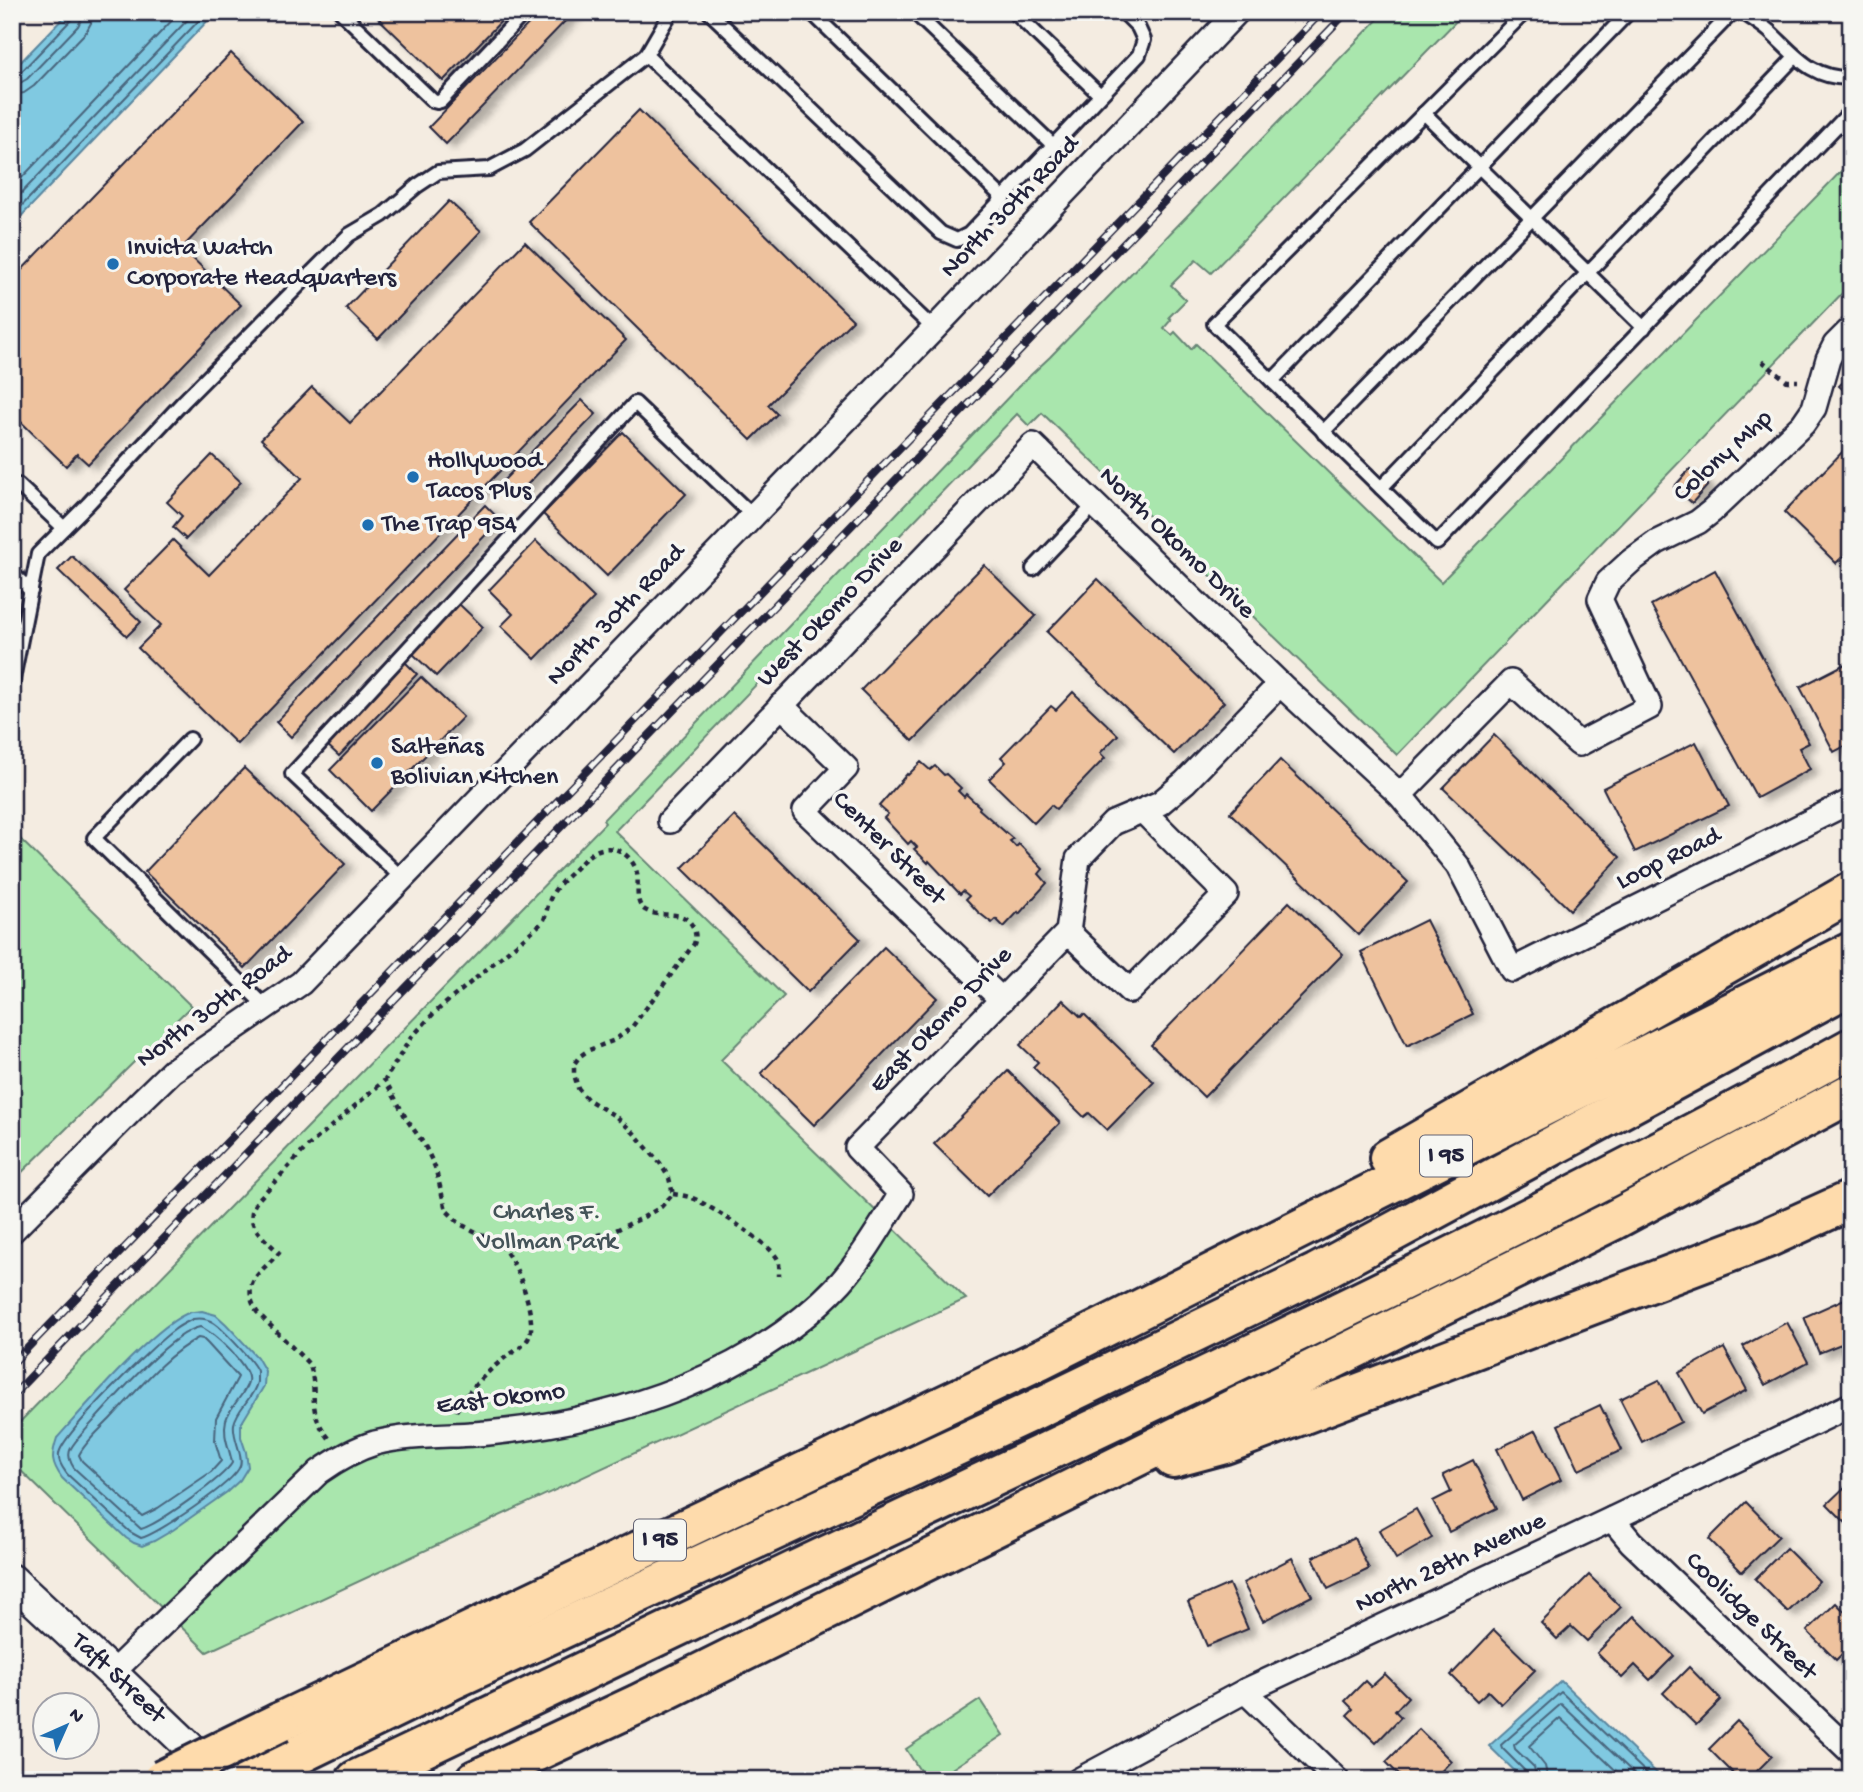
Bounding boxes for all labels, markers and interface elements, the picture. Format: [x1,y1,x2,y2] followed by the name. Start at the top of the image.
[935,129,1088,286] street label: North 30th Road
[127,234,397,295] place label: Invicta Watch Corporate Headquarters
[105,256,121,272] marker: Invicta Watch Corporate Headquarters
[1668,404,1780,510] street label: Colony Mhp
[425,447,544,508] place label: Hollywood Tacos Plus
[1091,461,1261,627] street label: North Okomo Drive
[405,469,421,485] marker: Hollywood Tacos Plus
[380,510,517,541] place label: The Trap 954
[360,517,376,533] marker: The Trap 954
[751,531,911,695] street label: West Okomo Drive
[541,537,694,694] street label: North 30th Road
[390,733,559,794] place label: Salteñas Bolivian Kitchen
[369,755,385,771] marker: Salteñas Bolivian Kitchen
[825,786,953,914] street label: Center Street
[1612,821,1728,899] street label: Loop Road
[131,939,300,1076] street label: North 30th Road
[864,941,1020,1101] street label: East Okomo Drive
[1420,1136,1472,1176] road number: I 95
[476,1198,620,1259] park label: Charles F. Vollman Park
[435,1377,567,1423] street label: East Okomo
[1351,1506,1552,1622] street label: North 28th Avenue
[634,1520,686,1560] road number: I 95
[1678,1546,1824,1689] street label: Coolidge Street
[63,1626,173,1733] street label: Taft Street
[32,1690,102,1760] north arrow
[63,1704,88,1729] text: N

